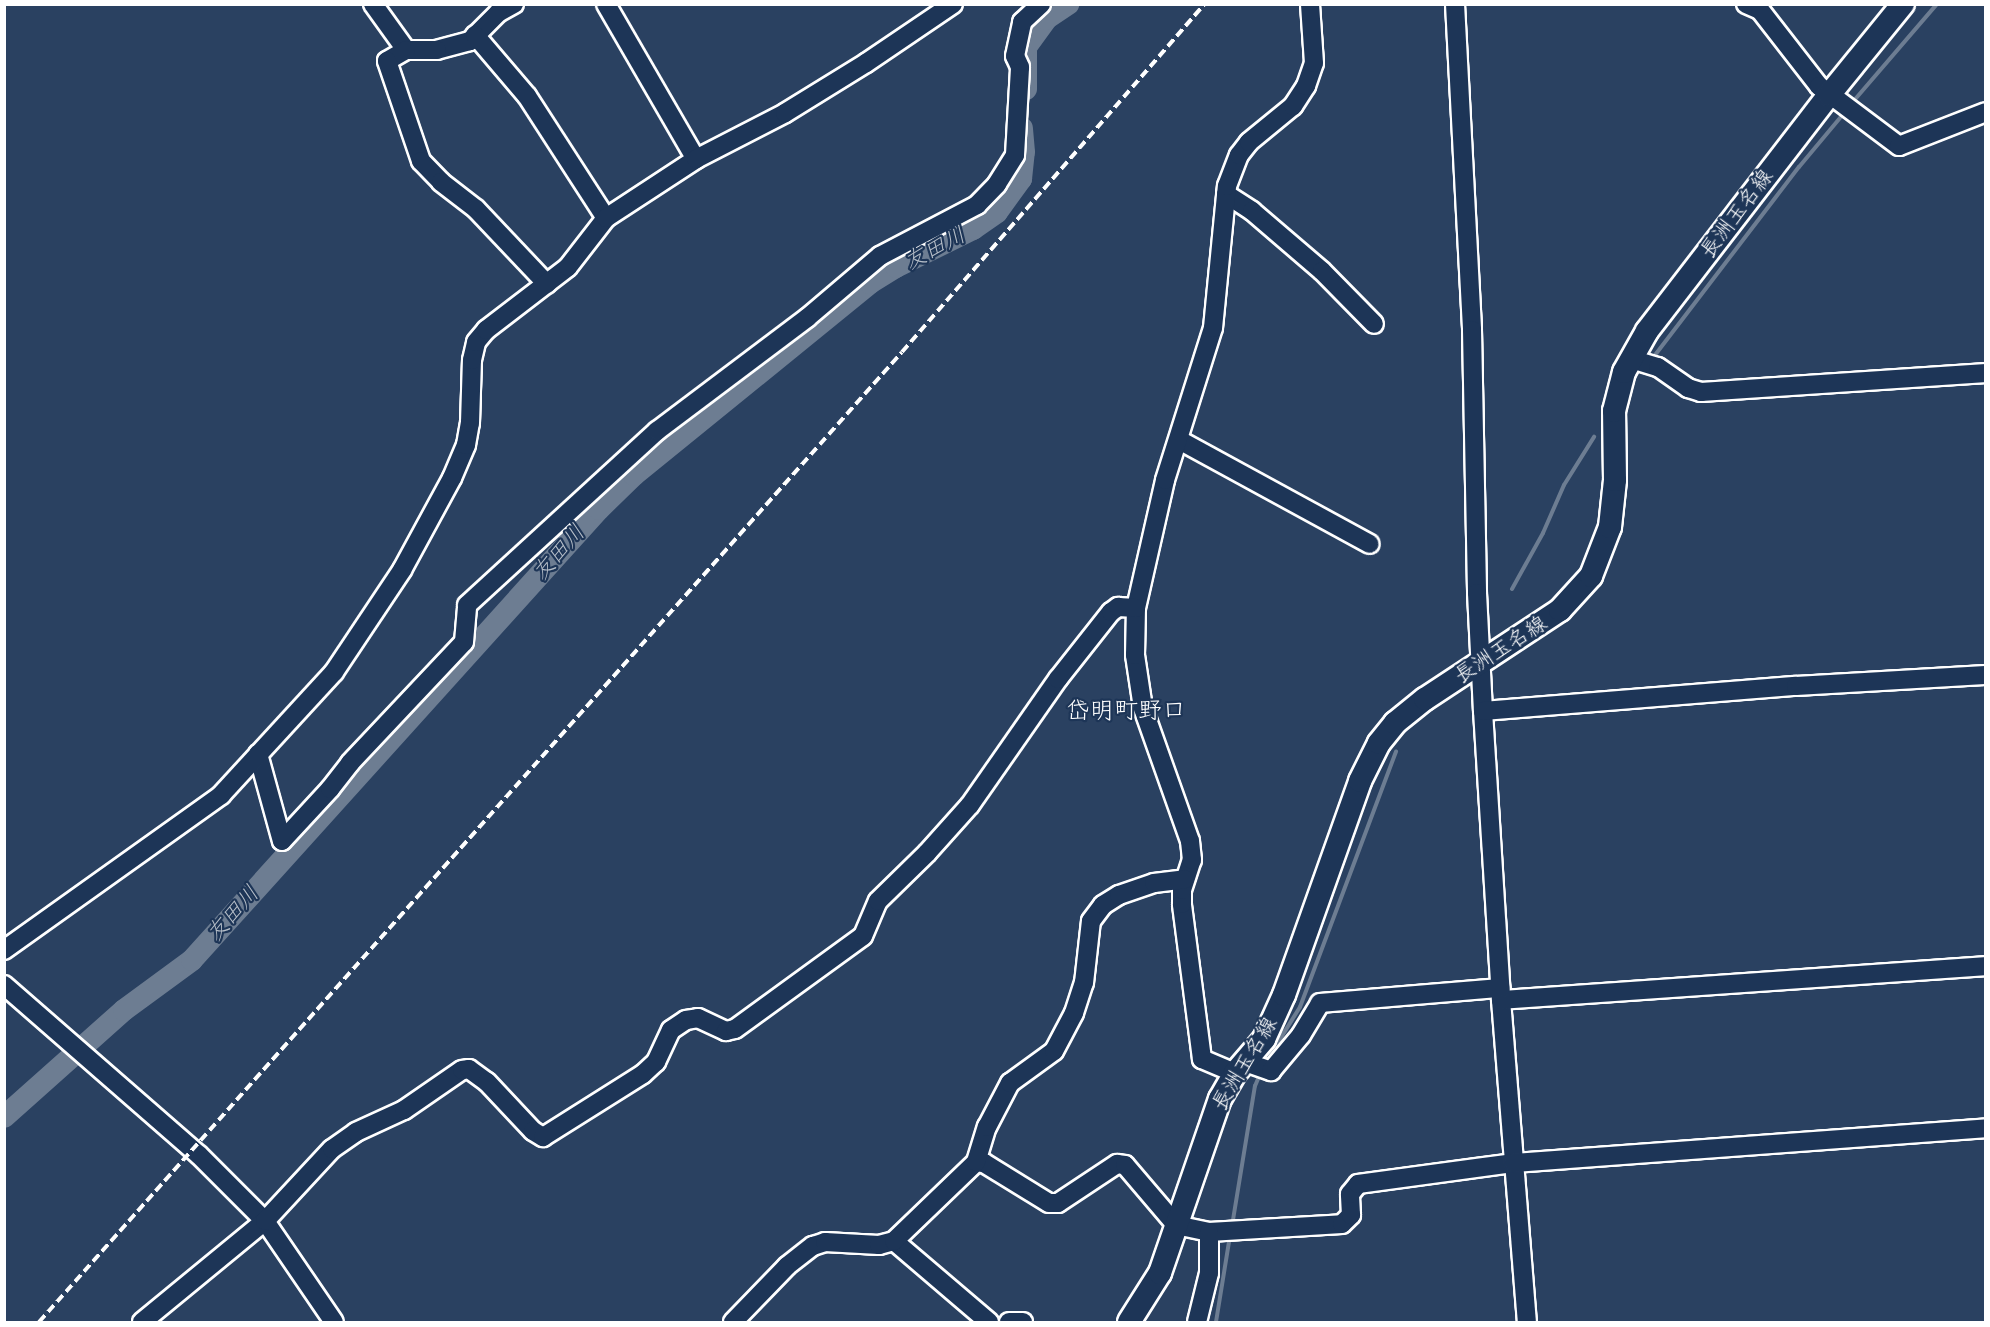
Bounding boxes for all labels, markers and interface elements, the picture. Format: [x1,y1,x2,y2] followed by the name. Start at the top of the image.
[1695,164,1779,264] street label: 長洲玉名線
[900,222,970,276] water label: 友田川
[527,520,591,586] water label: 友田川
[1450,611,1552,689] street label: 長洲玉名線
[1066,698,1186,726] district label: 岱明町野口
[201,881,265,947] water label: 友田川
[1207,1013,1283,1115] street label: 長洲玉名線

